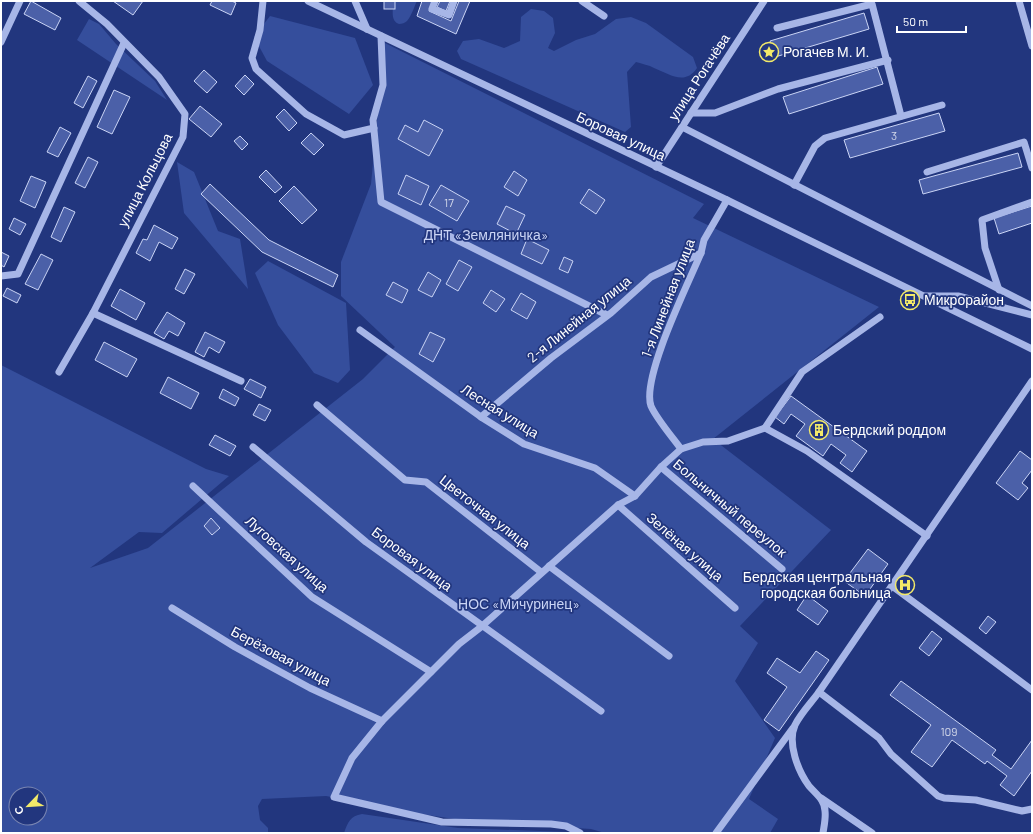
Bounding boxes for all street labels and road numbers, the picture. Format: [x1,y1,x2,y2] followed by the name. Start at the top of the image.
[664,30,733,123] street label: улица Рогачёва
[574,107,669,164] street label: Боровая улица
[114,130,176,230] street label: улица Кольцова
[637,236,698,359] street label: 1-я Линейная улица
[524,272,634,366] street label: 2-я Линейная улица
[458,380,542,441] street label: Лесная улица
[670,455,791,561] street label: Больничный переулок
[437,471,534,552] street label: Цветочная улица
[643,509,727,585] street label: Зелёная улица
[242,512,333,596] street label: Луговская улица
[369,523,456,595] street label: Боровая улица
[228,622,334,689] street label: Берёзовая улица

